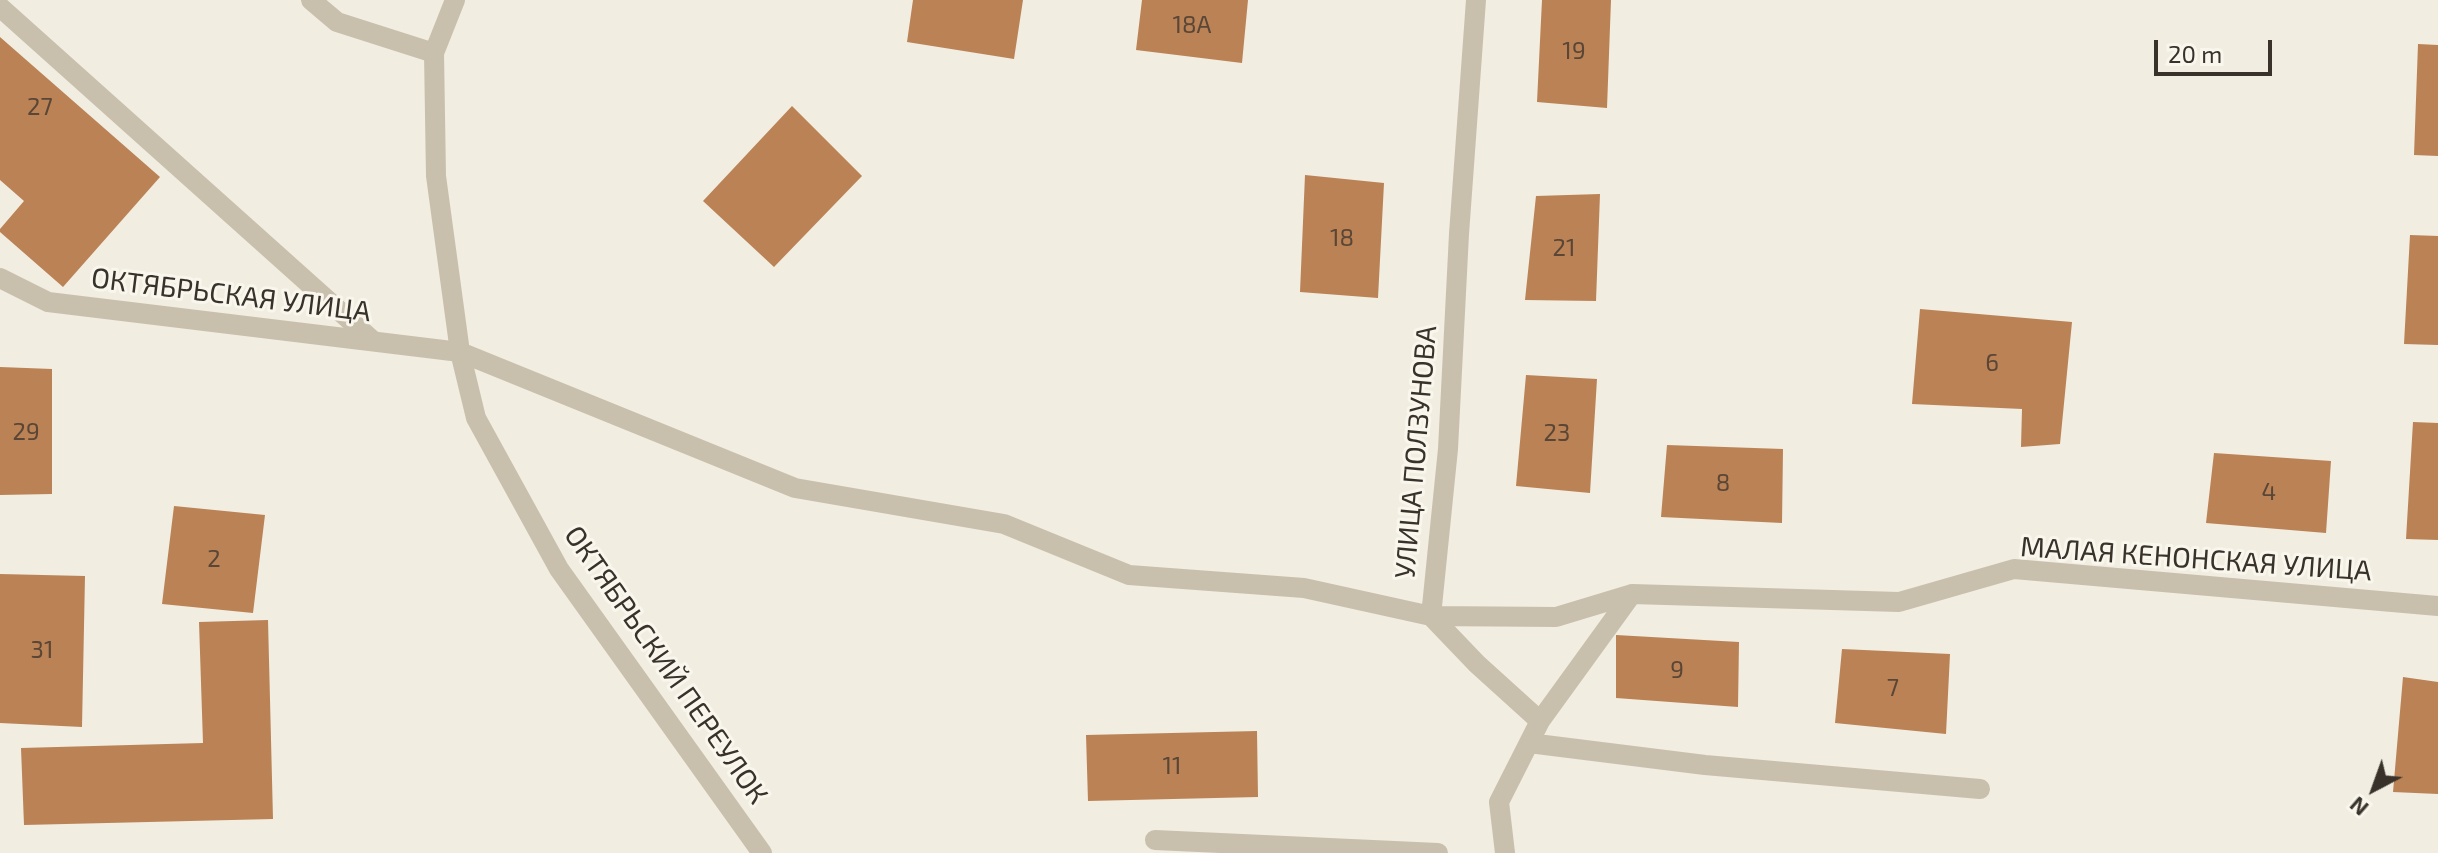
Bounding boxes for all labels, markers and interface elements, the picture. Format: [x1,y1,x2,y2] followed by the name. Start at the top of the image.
[1172,11,1212,39] house number: 18А
[2158,24,2276,74] scale bar
[1562,37,1586,65] house number: 19
[2168,39,2222,68] text: 20 m
[27,93,53,121] house number: 27
[1330,224,1354,252] house number: 18
[1552,234,1576,262] house number: 21
[89,261,373,329] street label: ОКТЯБРЬСКАЯ УЛИЦА
[1388,324,1444,580] street label: УЛИЦА ПОЛЗУНОВА
[1985,349,1999,377] house number: 6
[12,418,40,446] house number: 29
[1544,419,1570,447] house number: 23
[1716,469,1730,497] house number: 8
[2262,478,2276,506] house number: 4
[557,520,775,810] street label: ОКТЯБРЬСКИЙ ПЕРЕУЛОК
[2019,530,2373,588] street label: МАЛАЯ КЕНОНСКАЯ УЛИЦА
[207,545,221,573] house number: 2
[31,636,53,664] house number: 31
[1670,656,1684,684] house number: 9
[1887,674,1899,702] house number: 7
[2334,749,2414,829] north arrow
[1162,752,1182,780] house number: 11
[2344,792,2373,822] text: N

